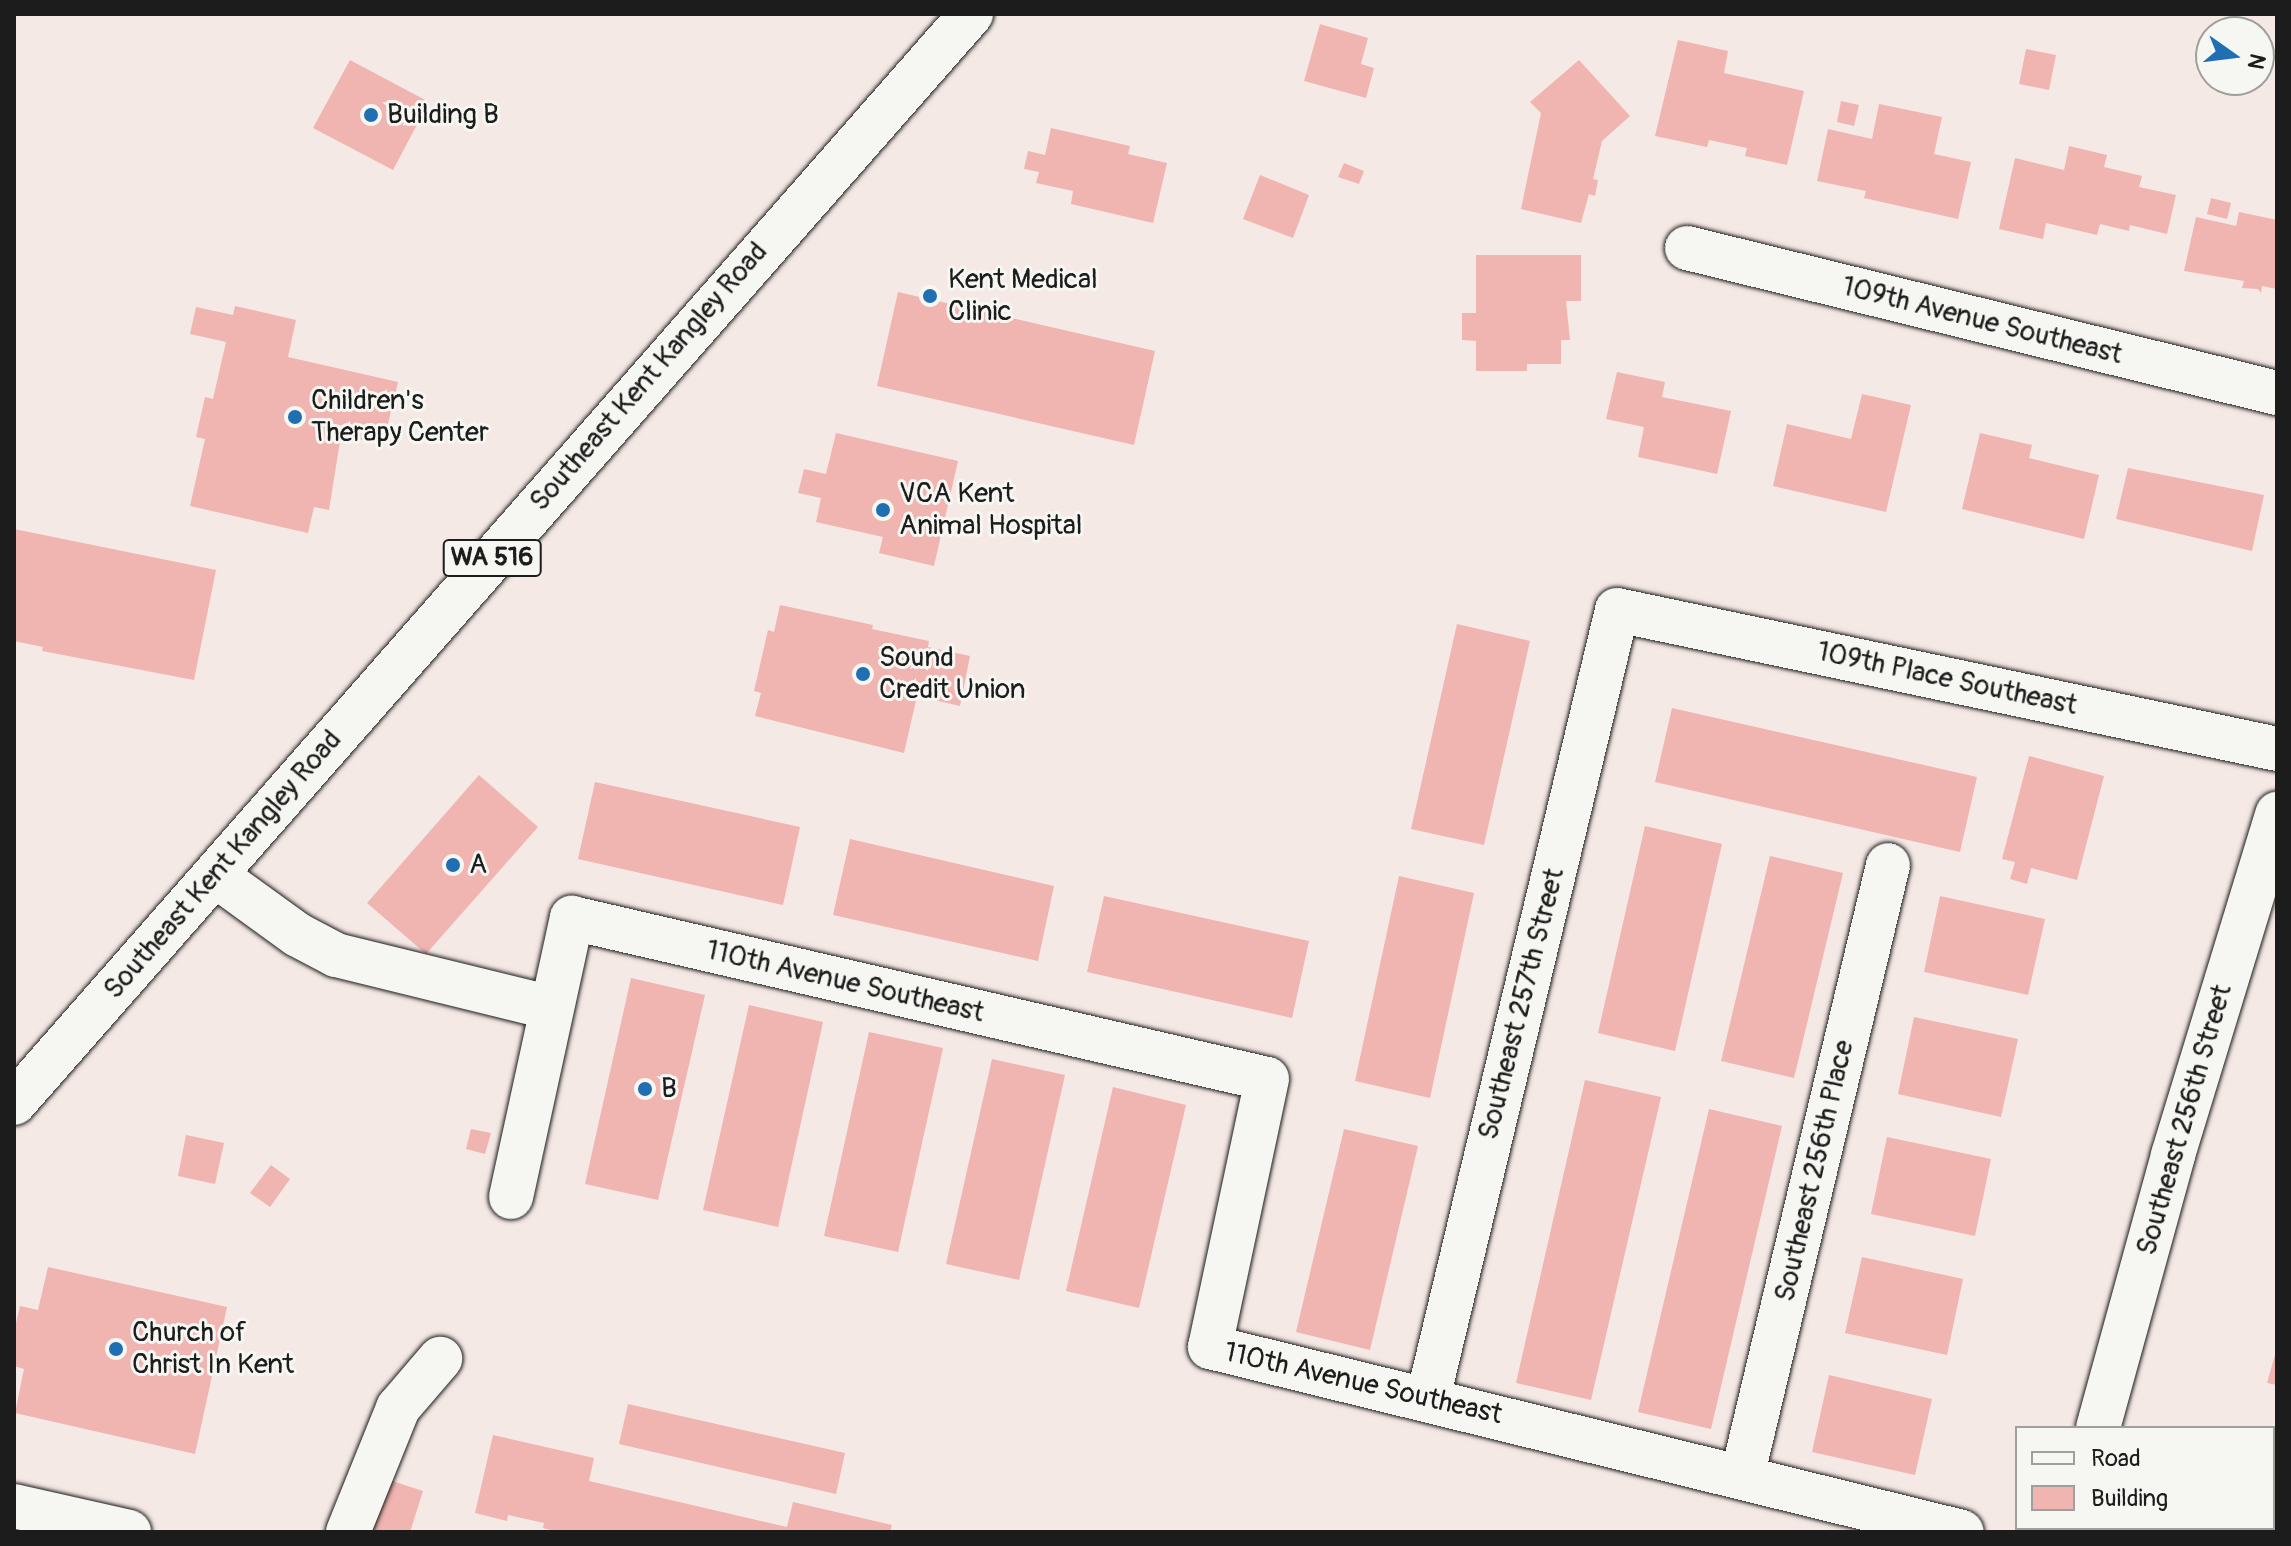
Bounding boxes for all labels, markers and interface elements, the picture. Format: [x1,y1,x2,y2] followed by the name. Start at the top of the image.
[2195,16,2275,96] north arrow
[2241,51,2272,72] text: N
[387,98,499,132] place label: Building B
[362,106,380,124] marker: Building B
[523,236,775,518] street label: Southeast Kent Kangley Road
[948,263,1098,329] place label: Kent Medical Clinic
[1838,270,2126,372] street label: 109th Avenue Southeast
[919,285,941,307] marker: Kent Medical Clinic
[311,384,489,450] place label: Children's Therapy Center
[286,408,304,426] marker: Children's Therapy Center
[899,477,1082,543] place label: VCA Kent Animal Hospital
[874,501,892,519] marker: VCA Kent Animal Hospital
[442,536,542,580] road number: WA 516
[1814,635,2080,723] street label: 109th Place Southeast
[879,641,1026,707] place label: Sound Credit Union
[854,665,872,683] marker: Sound Credit Union
[97,724,349,1006] street label: Southeast Kent Kangley Road
[469,848,487,882] place label: A
[444,856,462,874] marker: A
[1472,865,1572,1143] street label: Southeast 257th Street
[703,934,987,1030] street label: 110th Avenue Southeast
[2130,981,2240,1259] street label: Southeast 256th Street
[1769,1037,1861,1305] street label: Southeast 256th Place
[661,1072,677,1106] place label: B
[636,1080,654,1098] marker: B
[132,1316,294,1382] place label: Church of Christ In Kent
[1221,1336,1505,1432] street label: 110th Avenue Southeast
[107,1340,125,1358] marker: Church of Christ In Kent
[2015,1426,2275,1530] legend
[2091,1444,2141,1473] text: Road
[2091,1484,2168,1513] text: Building

